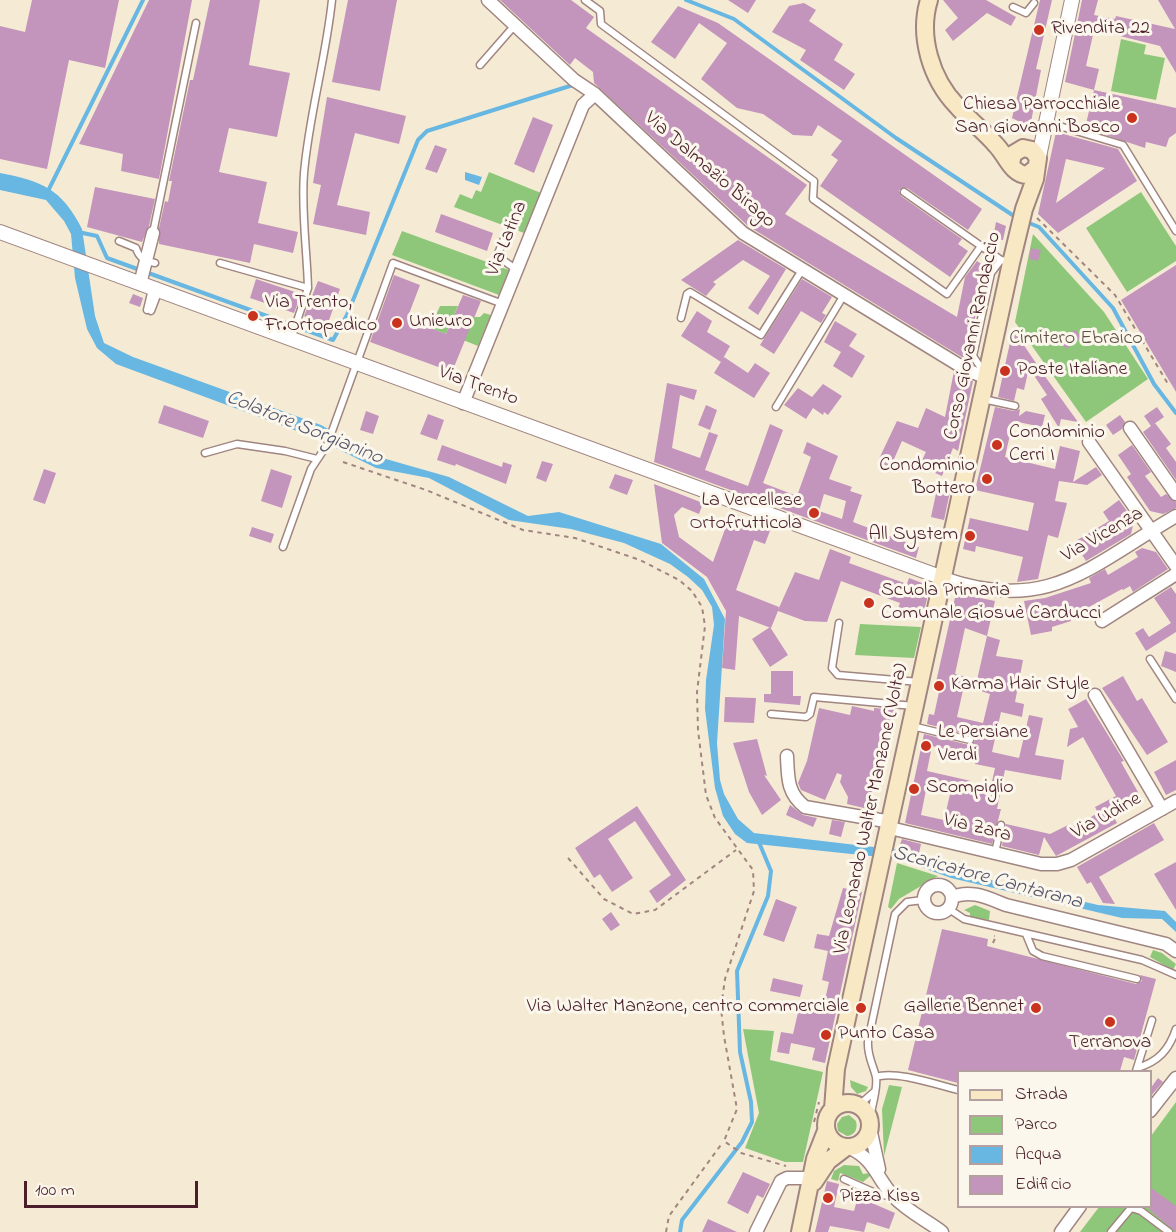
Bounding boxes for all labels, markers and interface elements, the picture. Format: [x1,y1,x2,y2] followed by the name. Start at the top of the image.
[1051,18,1150,42] place label: Rivendita 22
[1032,23,1046,37] marker: Rivendita 22
[955,94,1120,141] place label: Chiesa Parrocchiale San Giovanni Bosco
[639,108,779,234] street label: Via Dalmazio Birago
[1125,111,1139,125] marker: Chiesa Parrocchiale San Giovanni Bosco
[482,198,534,280] street label: Via Latina
[940,230,1008,442] street label: Corso Giovanni Randaccio
[265,292,377,339] place label: Via Trento, Fr.Ortopedico
[246,309,260,323] marker: Via Trento, Fr.Ortopedico
[409,311,472,335] place label: Unieuro
[390,316,404,330] marker: Unieuro
[1009,328,1143,352] park label: Cimitero Ebraico
[1017,359,1127,383] place label: Poste Italiane
[435,361,521,413] street label: Via Trento
[998,364,1012,378] marker: Poste Italiane
[222,386,386,472] water label: Colatore Sorgianino
[1009,422,1105,469] place label: Condominio Cerri I
[990,438,1004,452] marker: Condominio Cerri I
[879,455,975,502] place label: Condominio Bottero
[980,472,994,486] marker: Condominio Bottero
[689,490,802,537] place label: La Vercellese Ortofrutticola
[1058,503,1148,569] street label: Via Vicenza
[807,506,821,520] marker: La Vercellese Ortofrutticola
[869,524,958,548] place label: All System
[963,529,977,543] marker: All System
[881,580,1101,627] place label: Scuola Primaria Comunale Giosuè Carducci
[862,596,876,610] marker: Scuola Primaria Comunale Giosuè Carducci
[829,662,915,956] street label: Via Leonardo Walter Manzone (Volta)
[951,674,1089,698] place label: Karma Hair Style
[932,679,946,693] marker: Karma Hair Style
[938,722,1028,769] place label: Le Persiane Verdi
[919,739,933,753] marker: Le Persiane Verdi
[926,777,1014,801] place label: Scompiglio
[907,782,921,796] marker: Scompiglio
[1068,788,1146,846] street label: Via Udine
[941,809,1013,849] street label: Via Zara
[889,842,1085,916] water label: Scaricatore Cantarana
[527,996,849,1020] place label: Via Walter Manzone, centro commerciale
[903,996,1024,1020] place label: Gallerie Bennet
[854,1001,868,1015] marker: Via Walter Manzone, centro commerciale
[1029,1001,1043,1015] marker: Gallerie Bennet
[1103,1015,1117,1029] marker: Terranova
[838,1023,934,1047] place label: Punto Casa
[819,1028,833,1042] marker: Punto Casa
[1069,1032,1151,1056] place label: Terranova
[957,1070,1152,1208] legend
[1015,1082,1068,1108] text: Strada
[1015,1112,1057,1138] text: Parco
[1015,1142,1062,1168] text: Acqua
[27,1169,201,1207] scale bar
[1015,1172,1071,1198] text: Edificio
[35,1178,75,1204] text: 100 m
[840,1186,920,1210] place label: Pizza Kiss
[821,1191,835,1205] marker: Pizza Kiss

